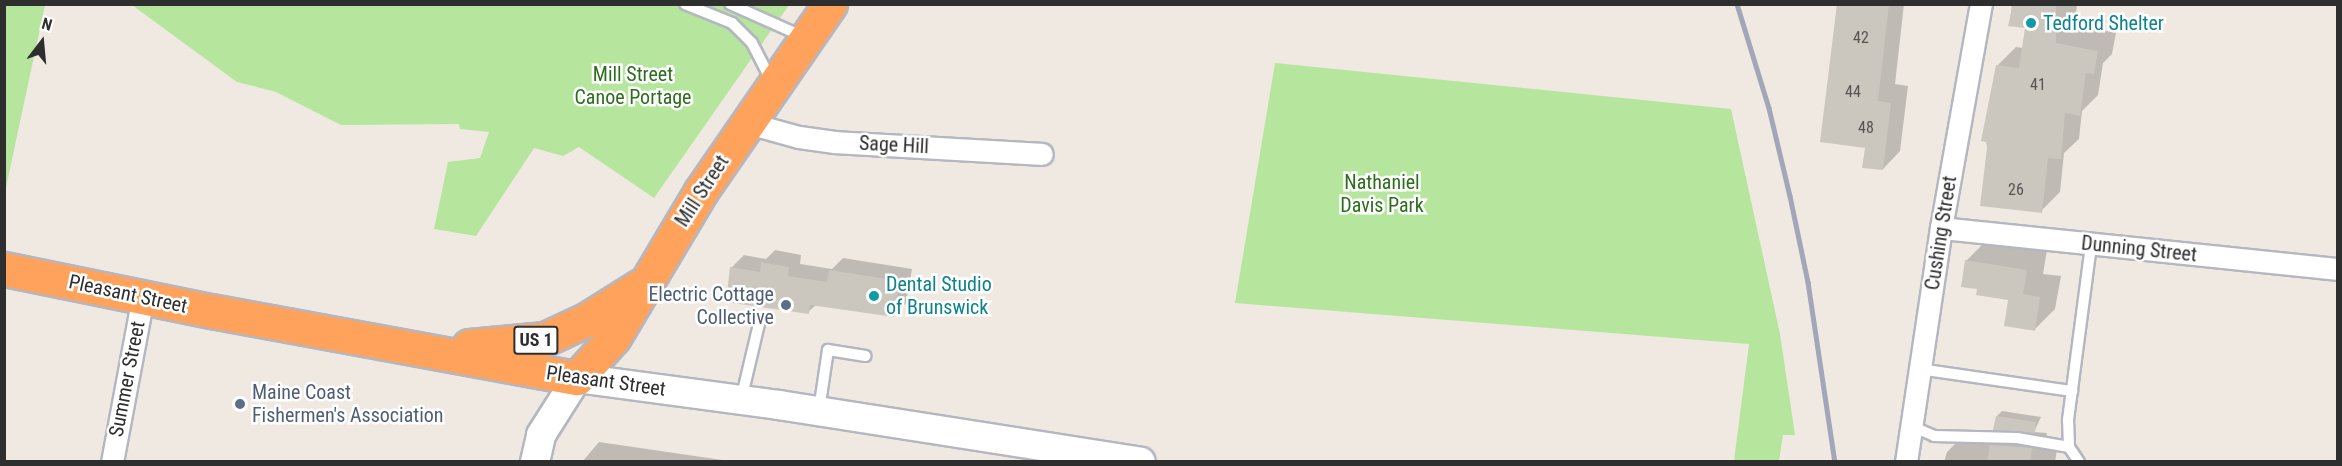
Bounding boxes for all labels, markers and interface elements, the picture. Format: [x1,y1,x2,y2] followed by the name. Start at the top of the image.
[2043,11,2164,35] place label: Tedford Shelter
[12,12,72,72] north arrow
[40,14,54,35] text: N
[2024,16,2038,30] marker: Tedford Shelter
[1853,28,1869,48] house number: 42
[575,62,691,109] park label: Mill Street Canoe Portage
[2030,75,2046,95] house number: 41
[1845,82,1861,102] house number: 44
[1858,118,1874,138] house number: 48
[858,131,930,159] street label: Sage Hill
[670,151,734,231] street label: Mill Street
[1340,171,1424,218] park label: Nathaniel Davis Park
[1920,174,1962,292] street label: Cushing Street
[2008,180,2024,200] house number: 26
[2080,231,2198,267] street label: Dunning Street
[67,270,189,318] street label: Pleasant Street
[886,272,992,319] place label: Dental Studio of Brunswick
[648,282,774,329] place label: Electric Cottage Collective
[867,289,881,303] marker: Dental Studio of Brunswick
[779,298,793,312] marker: Electric Cottage Collective
[104,319,150,439] street label: Summer Street
[512,325,560,355] road number: US 1
[545,361,667,401] street label: Pleasant Street
[252,380,443,427] place label: Maine Coast Fishermen's Association
[233,397,247,411] marker: Maine Coast Fishermen's Association

